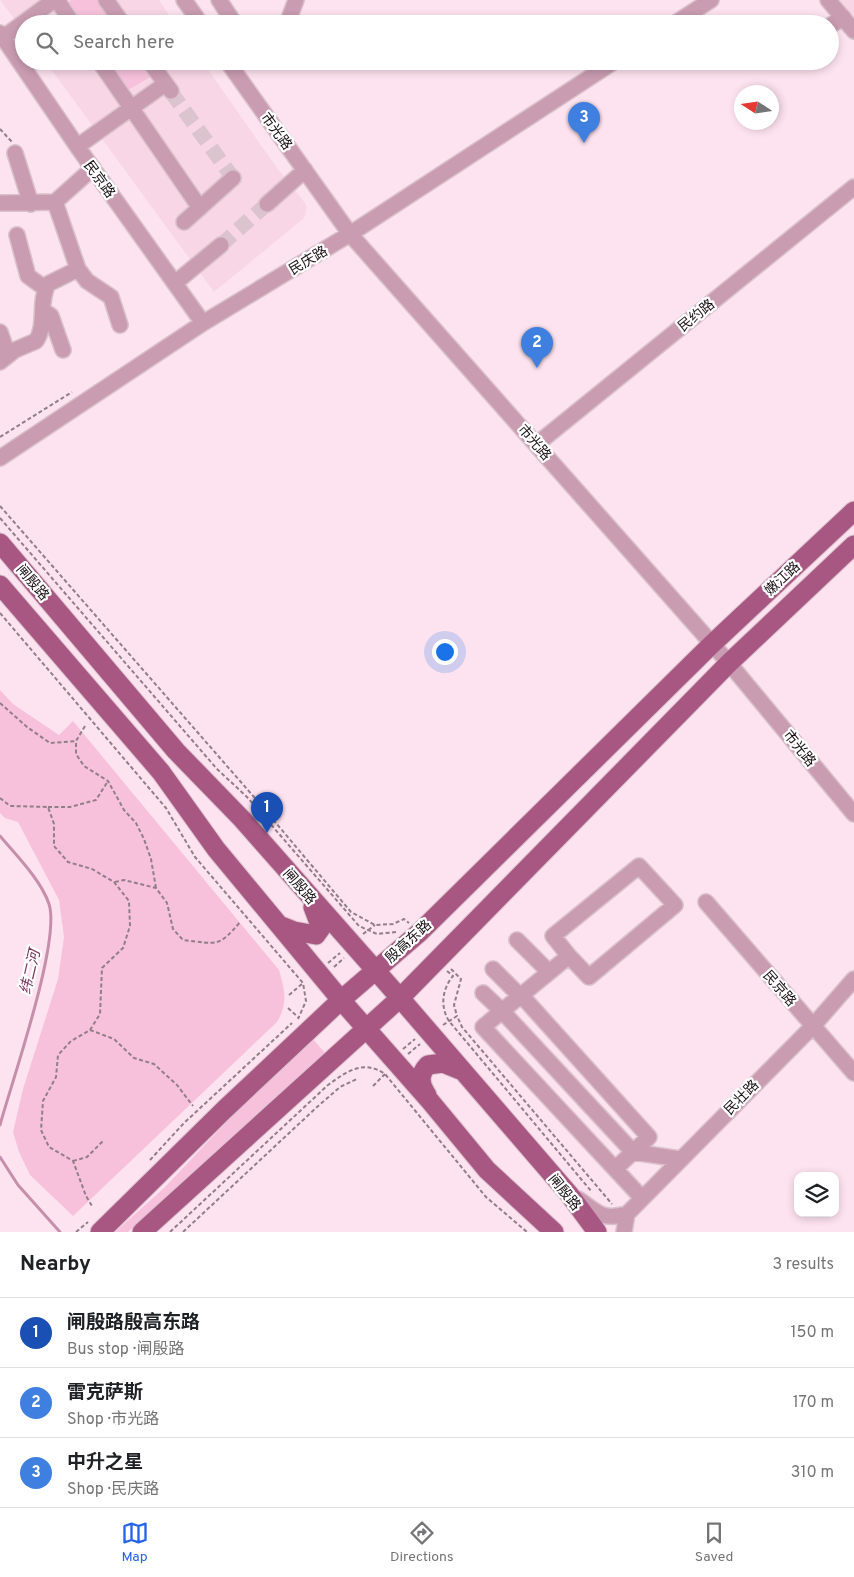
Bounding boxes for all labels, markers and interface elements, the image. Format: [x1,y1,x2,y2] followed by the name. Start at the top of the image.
[15,15,839,70] search box
[33,29,61,57] icon: search
[73,31,175,55] text: Search here
[734,85,779,130] north arrow
[568,102,600,143] pin: 3
[257,110,295,154] street label: 市光路
[80,158,118,202] street label: 民京路
[286,243,331,279] street label: 民庆路
[675,296,719,336] street label: 民约路
[521,327,553,368] pin: 2
[514,422,554,464] street label: 市光路
[761,558,804,600] street label: 嫩江路
[12,561,52,605] street label: 闸殷路
[432,639,458,665] your location
[779,727,819,771] street label: 市光路
[251,792,283,833] pin: 1
[279,866,319,908] street label: 闸殷路
[383,917,435,967] street label: 殷高东路
[17,945,46,996] water label: 纬二河
[759,968,799,1010] street label: 民京路
[720,1076,763,1119] street label: 民壮路
[544,1171,584,1215] street label: 闸殷路
[794,1172,839,1217] map controls
[794,1172,839,1217] button: layers
[20,1251,91,1278] text: Nearby
[772,1255,834,1275] text: 3 results
[67,1311,200,1335] text: 闸殷路殷高东路
[33,1323,39,1343] text: 1
[791,1323,834,1343] text: 150 m
[67,1340,184,1360] text: Bus stop · 闸殷路
[67,1381,143,1405] text: 雷克萨斯
[31,1393,41,1413] text: 2
[793,1393,834,1413] text: 170 m
[67,1410,159,1430] text: Shop · 市光路
[67,1451,143,1475] text: 中升之星
[31,1463,41,1483] text: 3
[791,1463,834,1483] text: 310 m
[67,1480,159,1500] text: Shop · 民庆路
[121,1519,149,1566] tab: Map
[390,1519,454,1566] tab: Directions
[695,1519,733,1566] tab: Saved

